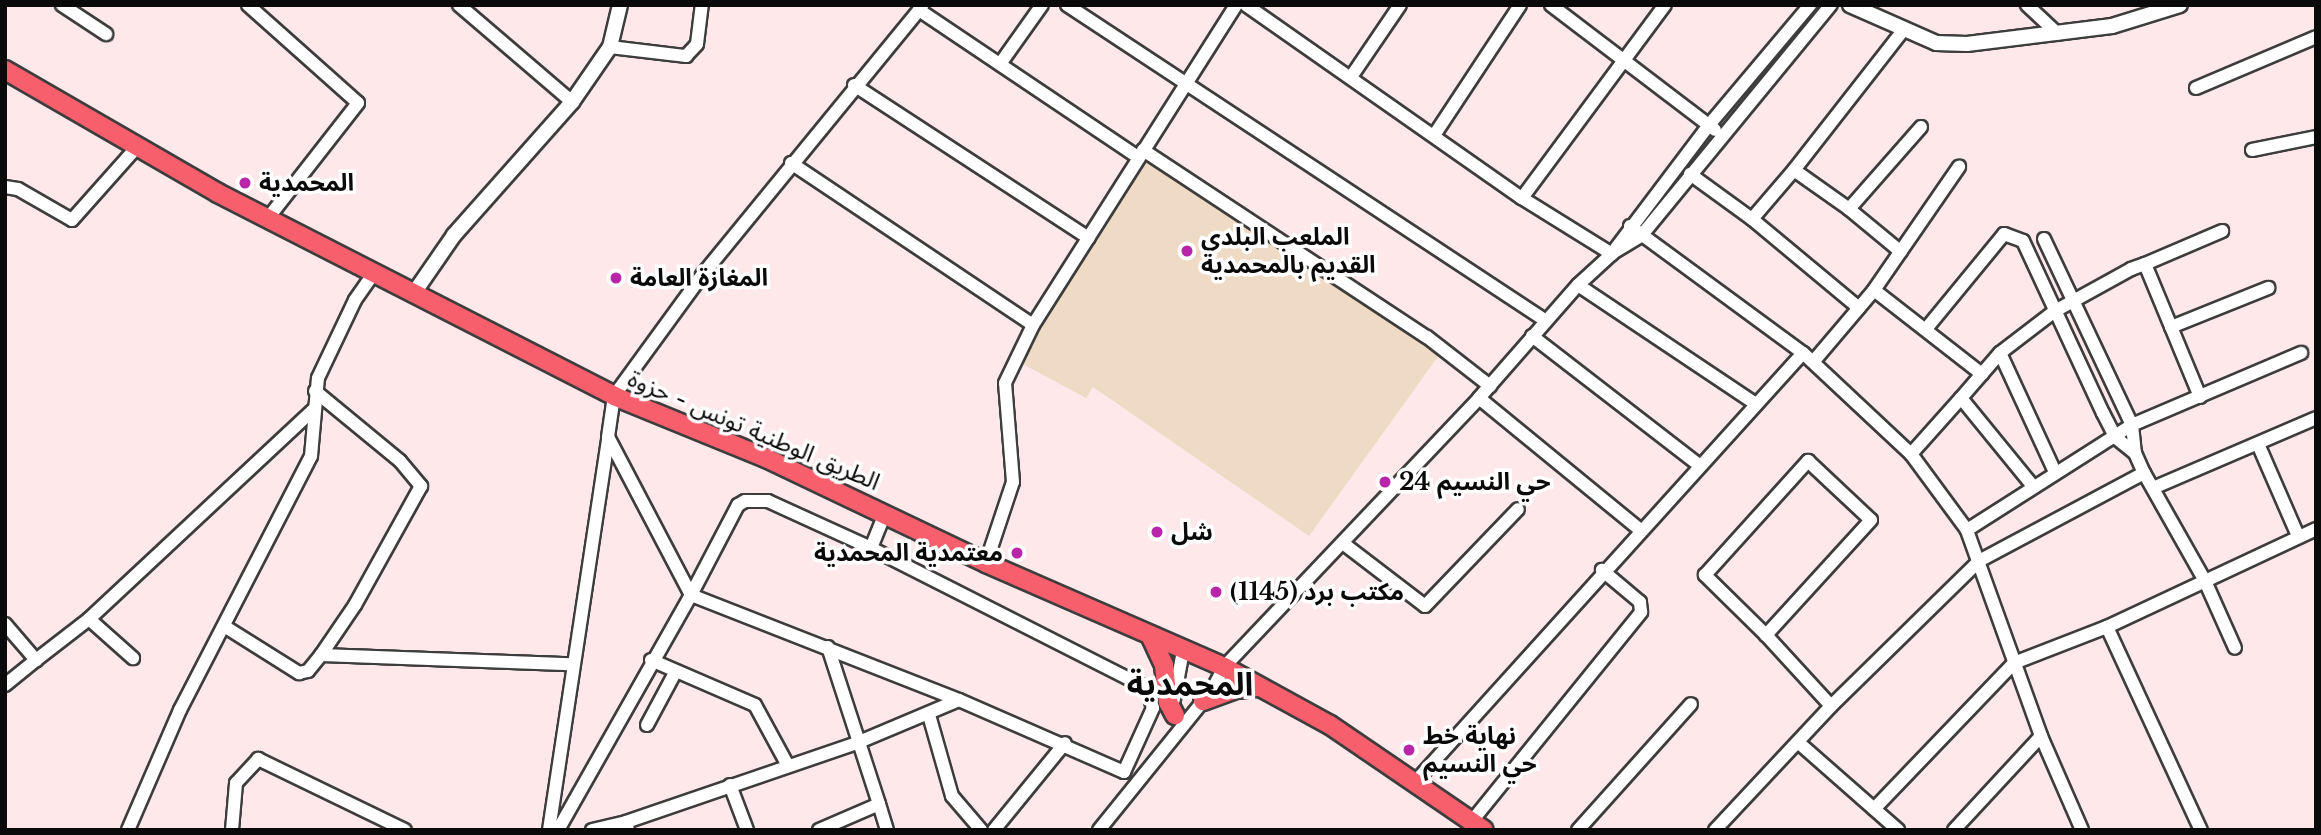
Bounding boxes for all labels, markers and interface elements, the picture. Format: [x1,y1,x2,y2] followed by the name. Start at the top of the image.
[259,169,354,197] place label: المحمدية
[237,175,253,191] marker: المحمدية
[1201,223,1376,279] place label: الملعب البلدي القديم بالمحمدية
[1179,243,1195,259] marker: الملعب البلدي القديم بالمحمدية
[630,264,768,292] place label: المغازة العامة
[608,270,624,286] marker: المغازة العامة
[624,364,884,496] street label: الطريق الوطنية تونس - حزوة
[1399,468,1551,496] place label: حي النسيم 24
[1377,474,1393,490] marker: حي النسيم 24
[1171,518,1213,546] place label: شل
[1149,524,1165,540] marker: شل
[814,539,1003,567] place label: معتمدية المحمدية
[1009,545,1025,561] marker: معتمدية المحمدية
[1230,578,1404,606] place label: مكتب برد (1145)
[1208,584,1224,600] marker: مكتب برد (1145)
[1127,665,1253,703] district label: المحمدية
[1423,722,1537,778] place label: نهاية خط حي النسيم
[1401,742,1417,758] marker: نهاية خط حي النسيم

